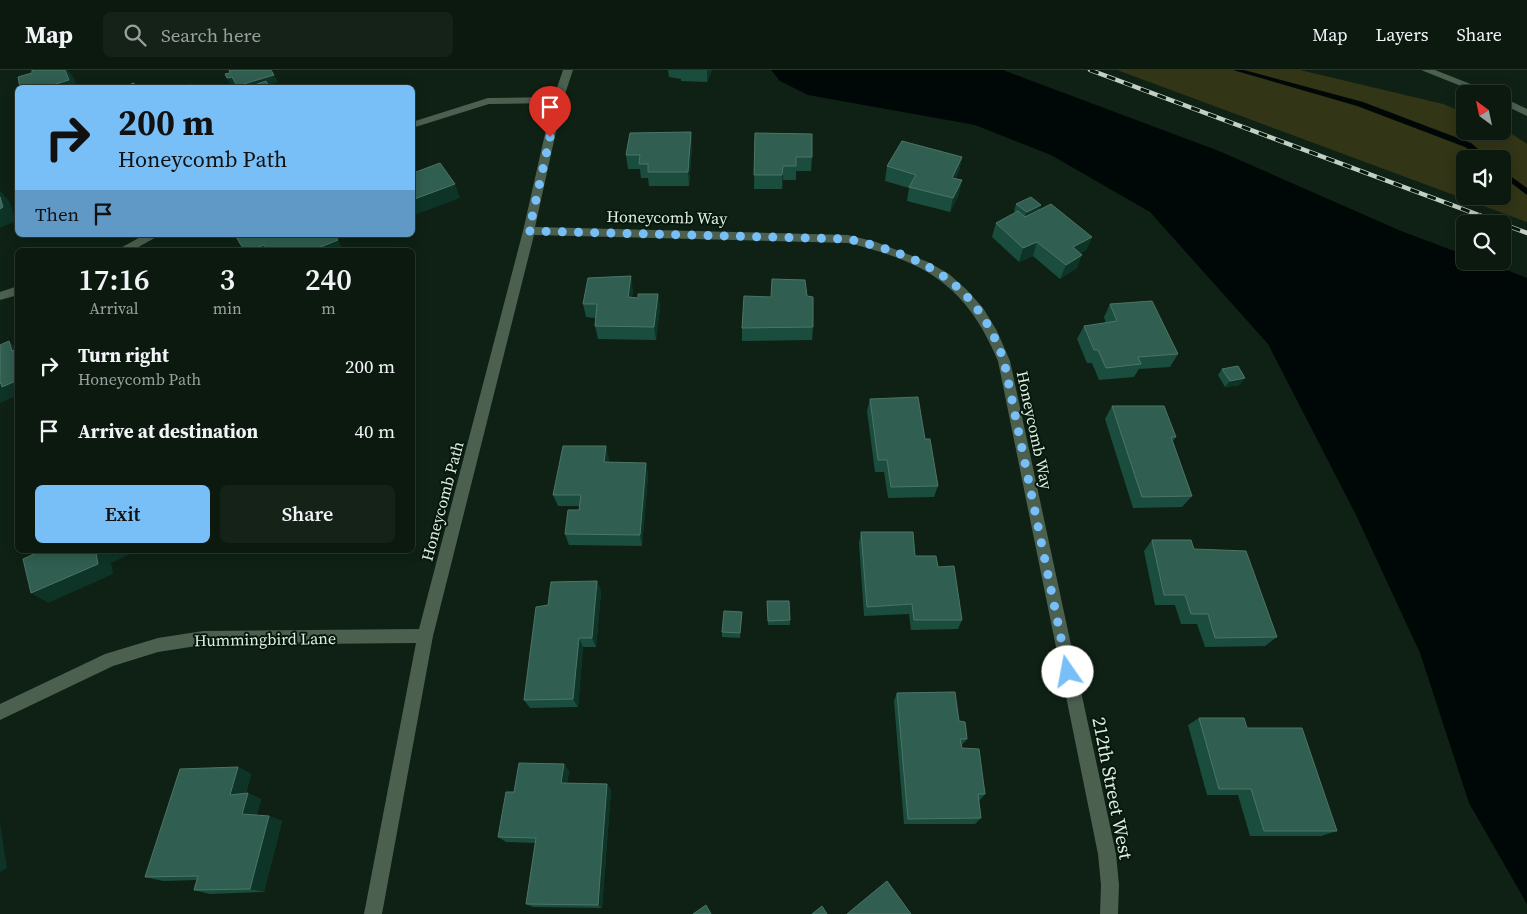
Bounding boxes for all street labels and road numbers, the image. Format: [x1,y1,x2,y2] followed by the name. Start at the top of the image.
[607,205,728,229] street label: Honeycomb Way
[1012,369,1058,492] street label: Honeycomb Way
[415,438,469,563] street label: Honeycomb Path
[194,627,336,651] street label: Hummingbird Lane
[1086,715,1140,862] street label: 212th Street West

